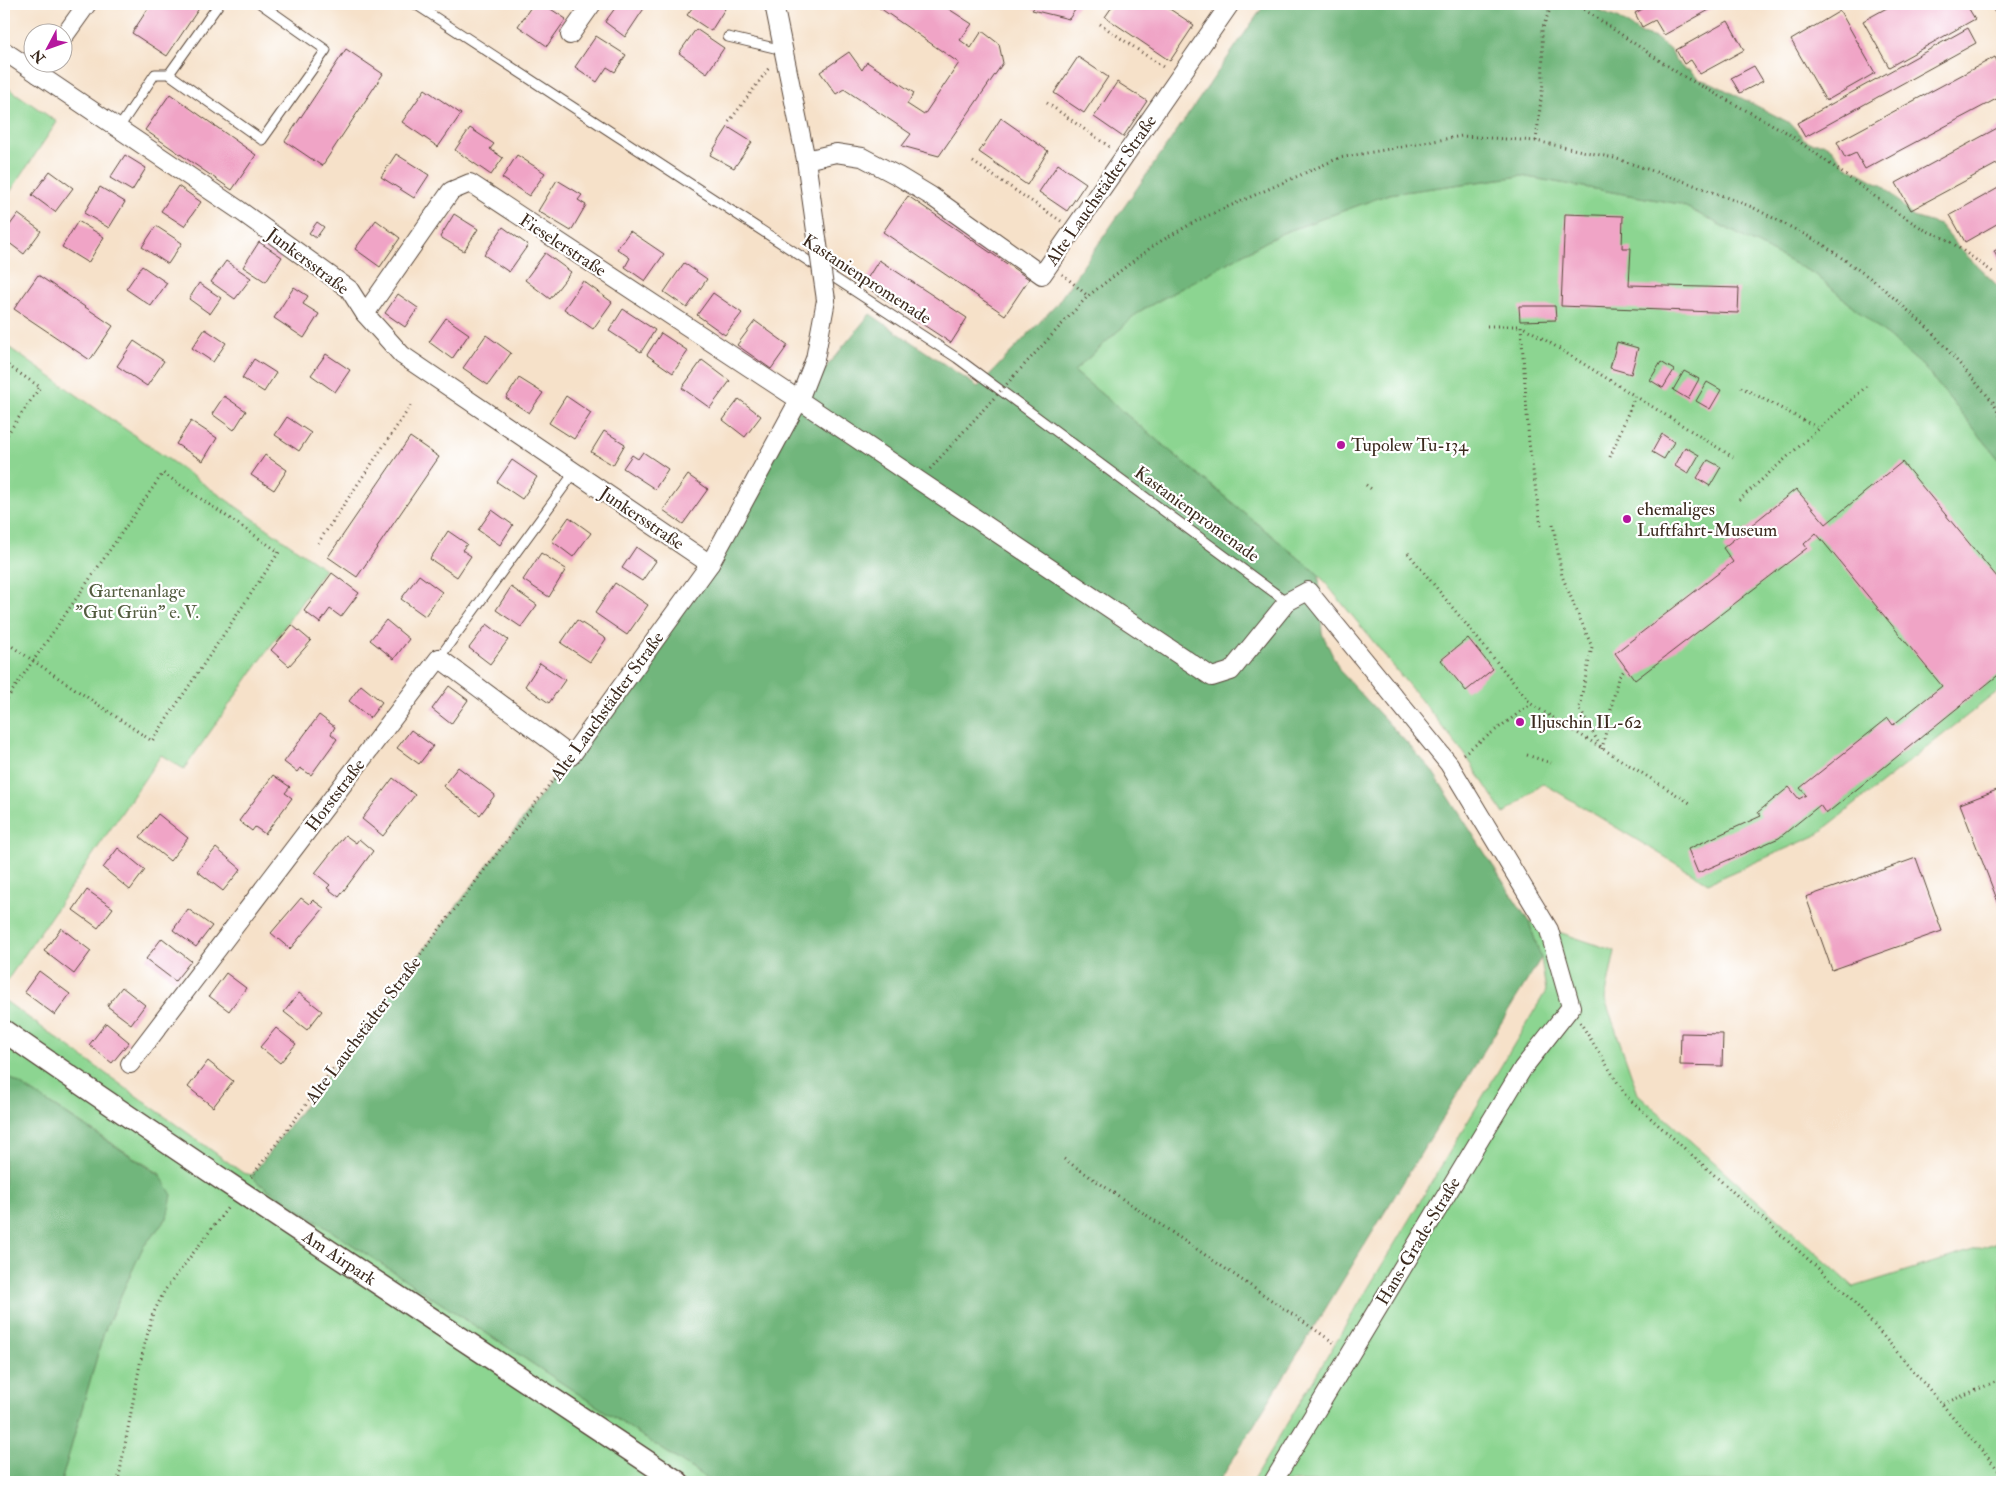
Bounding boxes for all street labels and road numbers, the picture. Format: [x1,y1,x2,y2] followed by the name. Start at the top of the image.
[1040,110,1162,271] street label: Alte Lauchstädter Straße
[515,209,611,282] street label: Fieselerstraße
[261,222,354,300] street label: Junkersstraße
[798,229,936,330] street label: Kastanienpromenade
[1130,461,1264,568] street label: Kastanienpromenade
[594,481,689,556] street label: Junkersstraße
[545,627,670,786] street label: Alte Lauchstädter Straße
[301,754,371,836] street label: Horststraße
[300,952,427,1109] street label: Alte Lauchstädter Straße
[1371,1173,1466,1310] street label: Hans-Grade-Straße
[297,1225,381,1291] street label: Am Airpark

